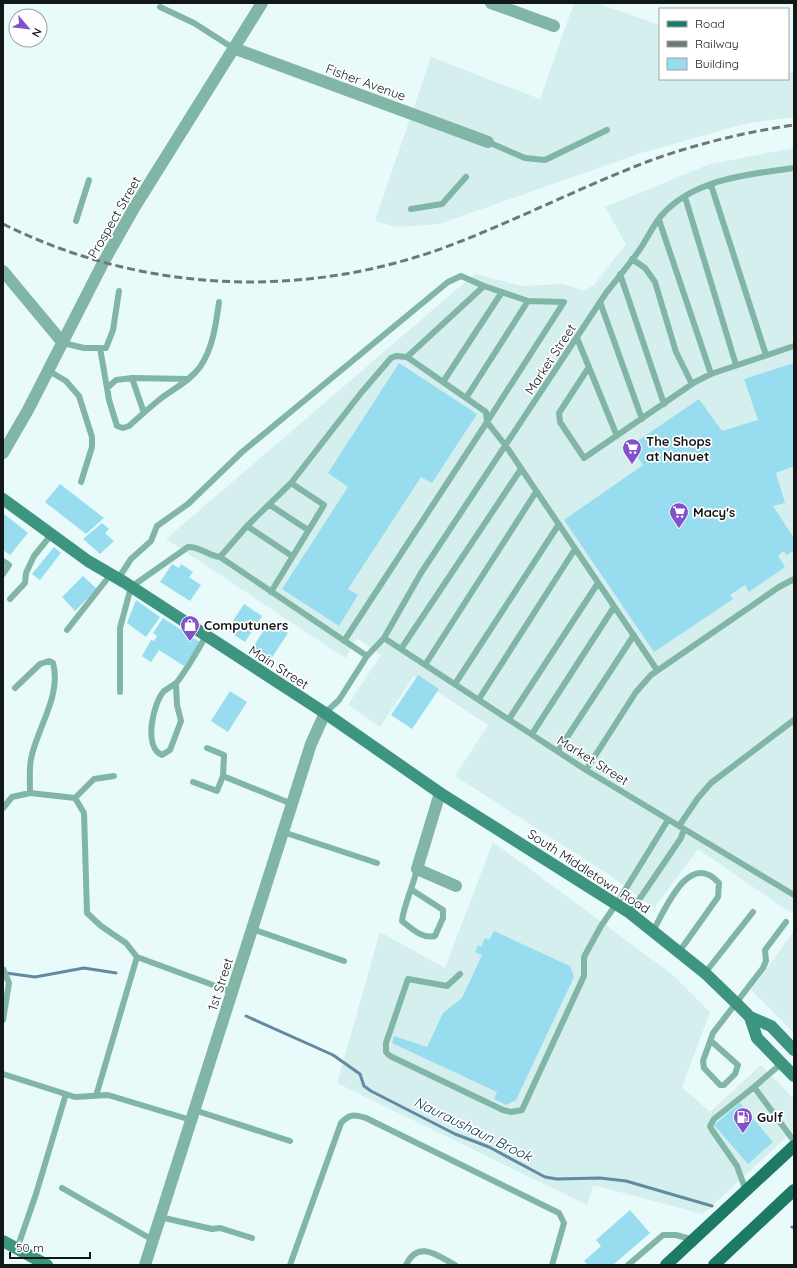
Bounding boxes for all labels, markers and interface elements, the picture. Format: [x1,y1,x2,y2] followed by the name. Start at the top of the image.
[8,8,48,48] north arrow
[659,8,789,80] legend
[695,16,725,31] text: Road
[29,26,45,40] text: N
[695,36,739,51] text: Railway
[695,56,739,71] text: Building
[324,60,408,104] street label: Fisher Avenue
[84,173,144,261] street label: Prospect Street
[521,321,579,397] street label: Market Street
[646,433,711,464] place label: The Shops at Nanuet
[621,437,643,465] supermarket icon: The Shops at Nanuet
[668,501,690,529] supermarket icon: Macy's
[693,504,735,520] place label: Macy's
[179,614,201,642] shop icon: Computuners
[204,617,288,633] place label: Computuners
[246,642,312,692] street label: Main Street
[554,732,632,788] street label: Market Street
[525,825,653,917] street label: South Middletown Road
[204,956,236,1012] street label: 1st Street
[411,1093,536,1166] water label: Nauraushaun Brook
[732,1106,754,1134] fuel station icon: Gulf
[757,1109,783,1125] place label: Gulf
[10,1234,90,1260] scale bar
[16,1240,44,1255] text: 50 m

